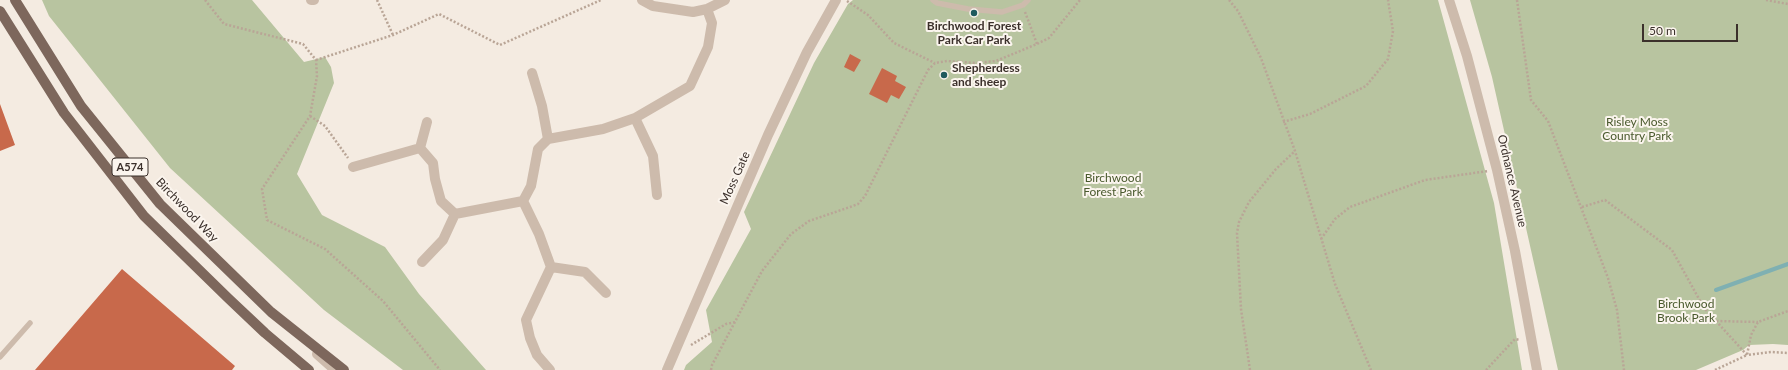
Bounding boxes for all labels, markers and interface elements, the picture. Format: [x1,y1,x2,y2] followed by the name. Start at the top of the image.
[969,8,979,18] marker: Birchwood Forest Park Car Park
[1644,16,1740,42] scale bar
[927,19,1021,47] place label: Birchwood Forest Park Car Park
[1649,23,1676,38] text: 50 m
[952,61,1020,89] place label: Shepherdess and sheep
[939,70,949,80] marker: Shepherdess and sheep
[1602,115,1672,143] park label: Risley Moss Country Park
[1494,133,1530,229] street label: Ordnance Avenue
[717,149,753,207] street label: Moss Gate
[112,158,148,176] road number: A574
[1083,171,1143,199] park label: Birchwood Forest Park
[153,175,221,245] street label: Birchwood Way
[1657,297,1715,325] park label: Birchwood Brook Park

